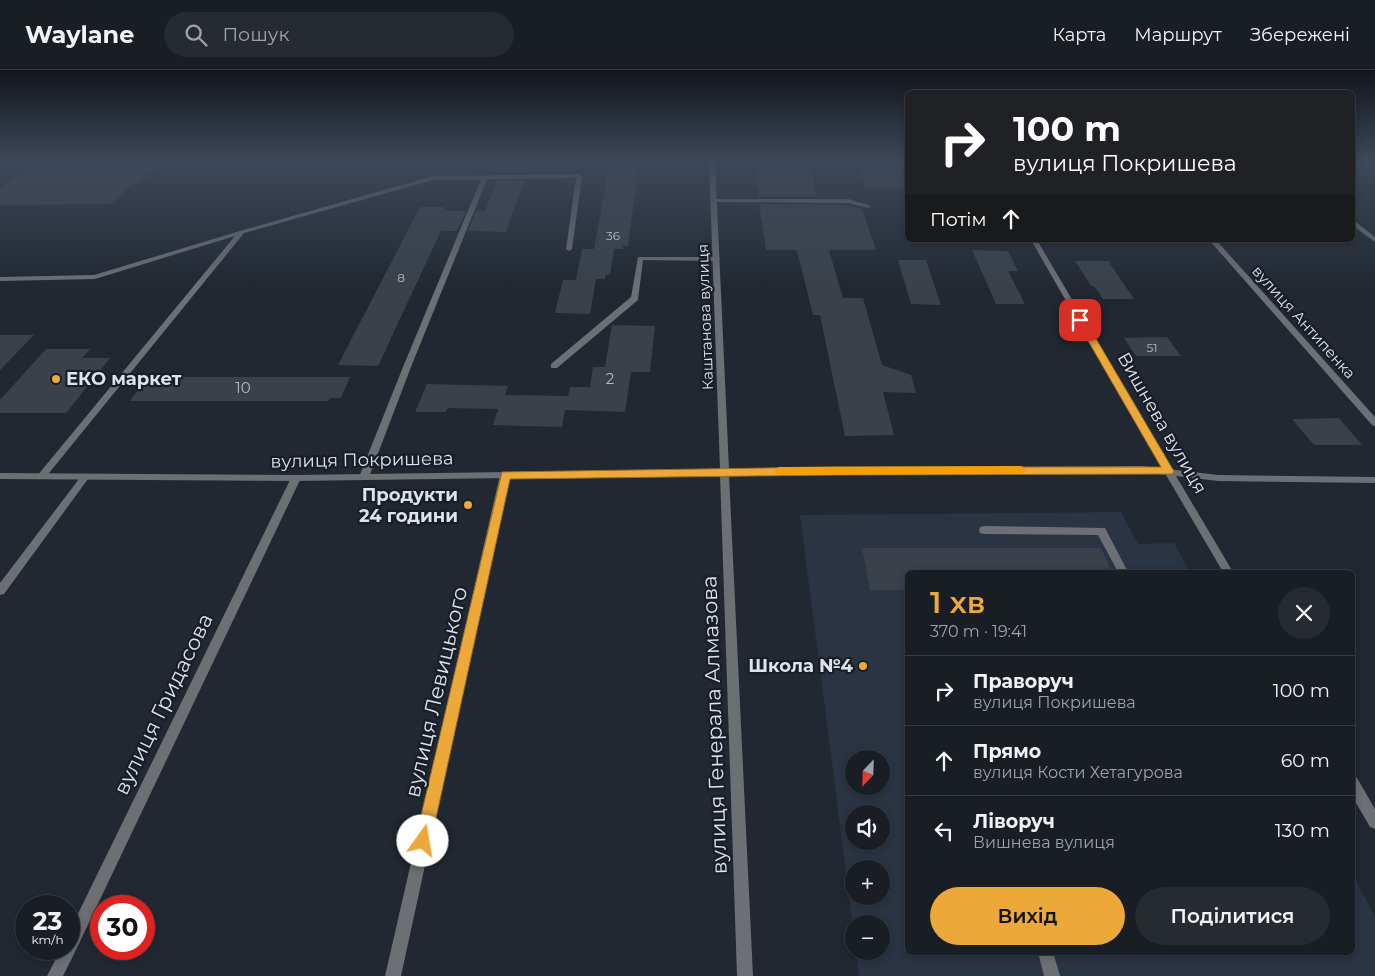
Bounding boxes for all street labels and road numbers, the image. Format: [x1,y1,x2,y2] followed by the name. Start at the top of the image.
[693,243,717,391] street label: Каштанова вулиця
[1248,261,1360,383] street label: вулиця Антипенка
[1113,348,1211,498] street label: Вишнева вулиця
[270,447,454,473] street label: вулиця Покришева
[696,575,732,875] street label: вулиця Генерала Алмазова
[400,584,472,800] street label: вулиця Левицького
[108,609,218,799] street label: вулиця Гридасова

